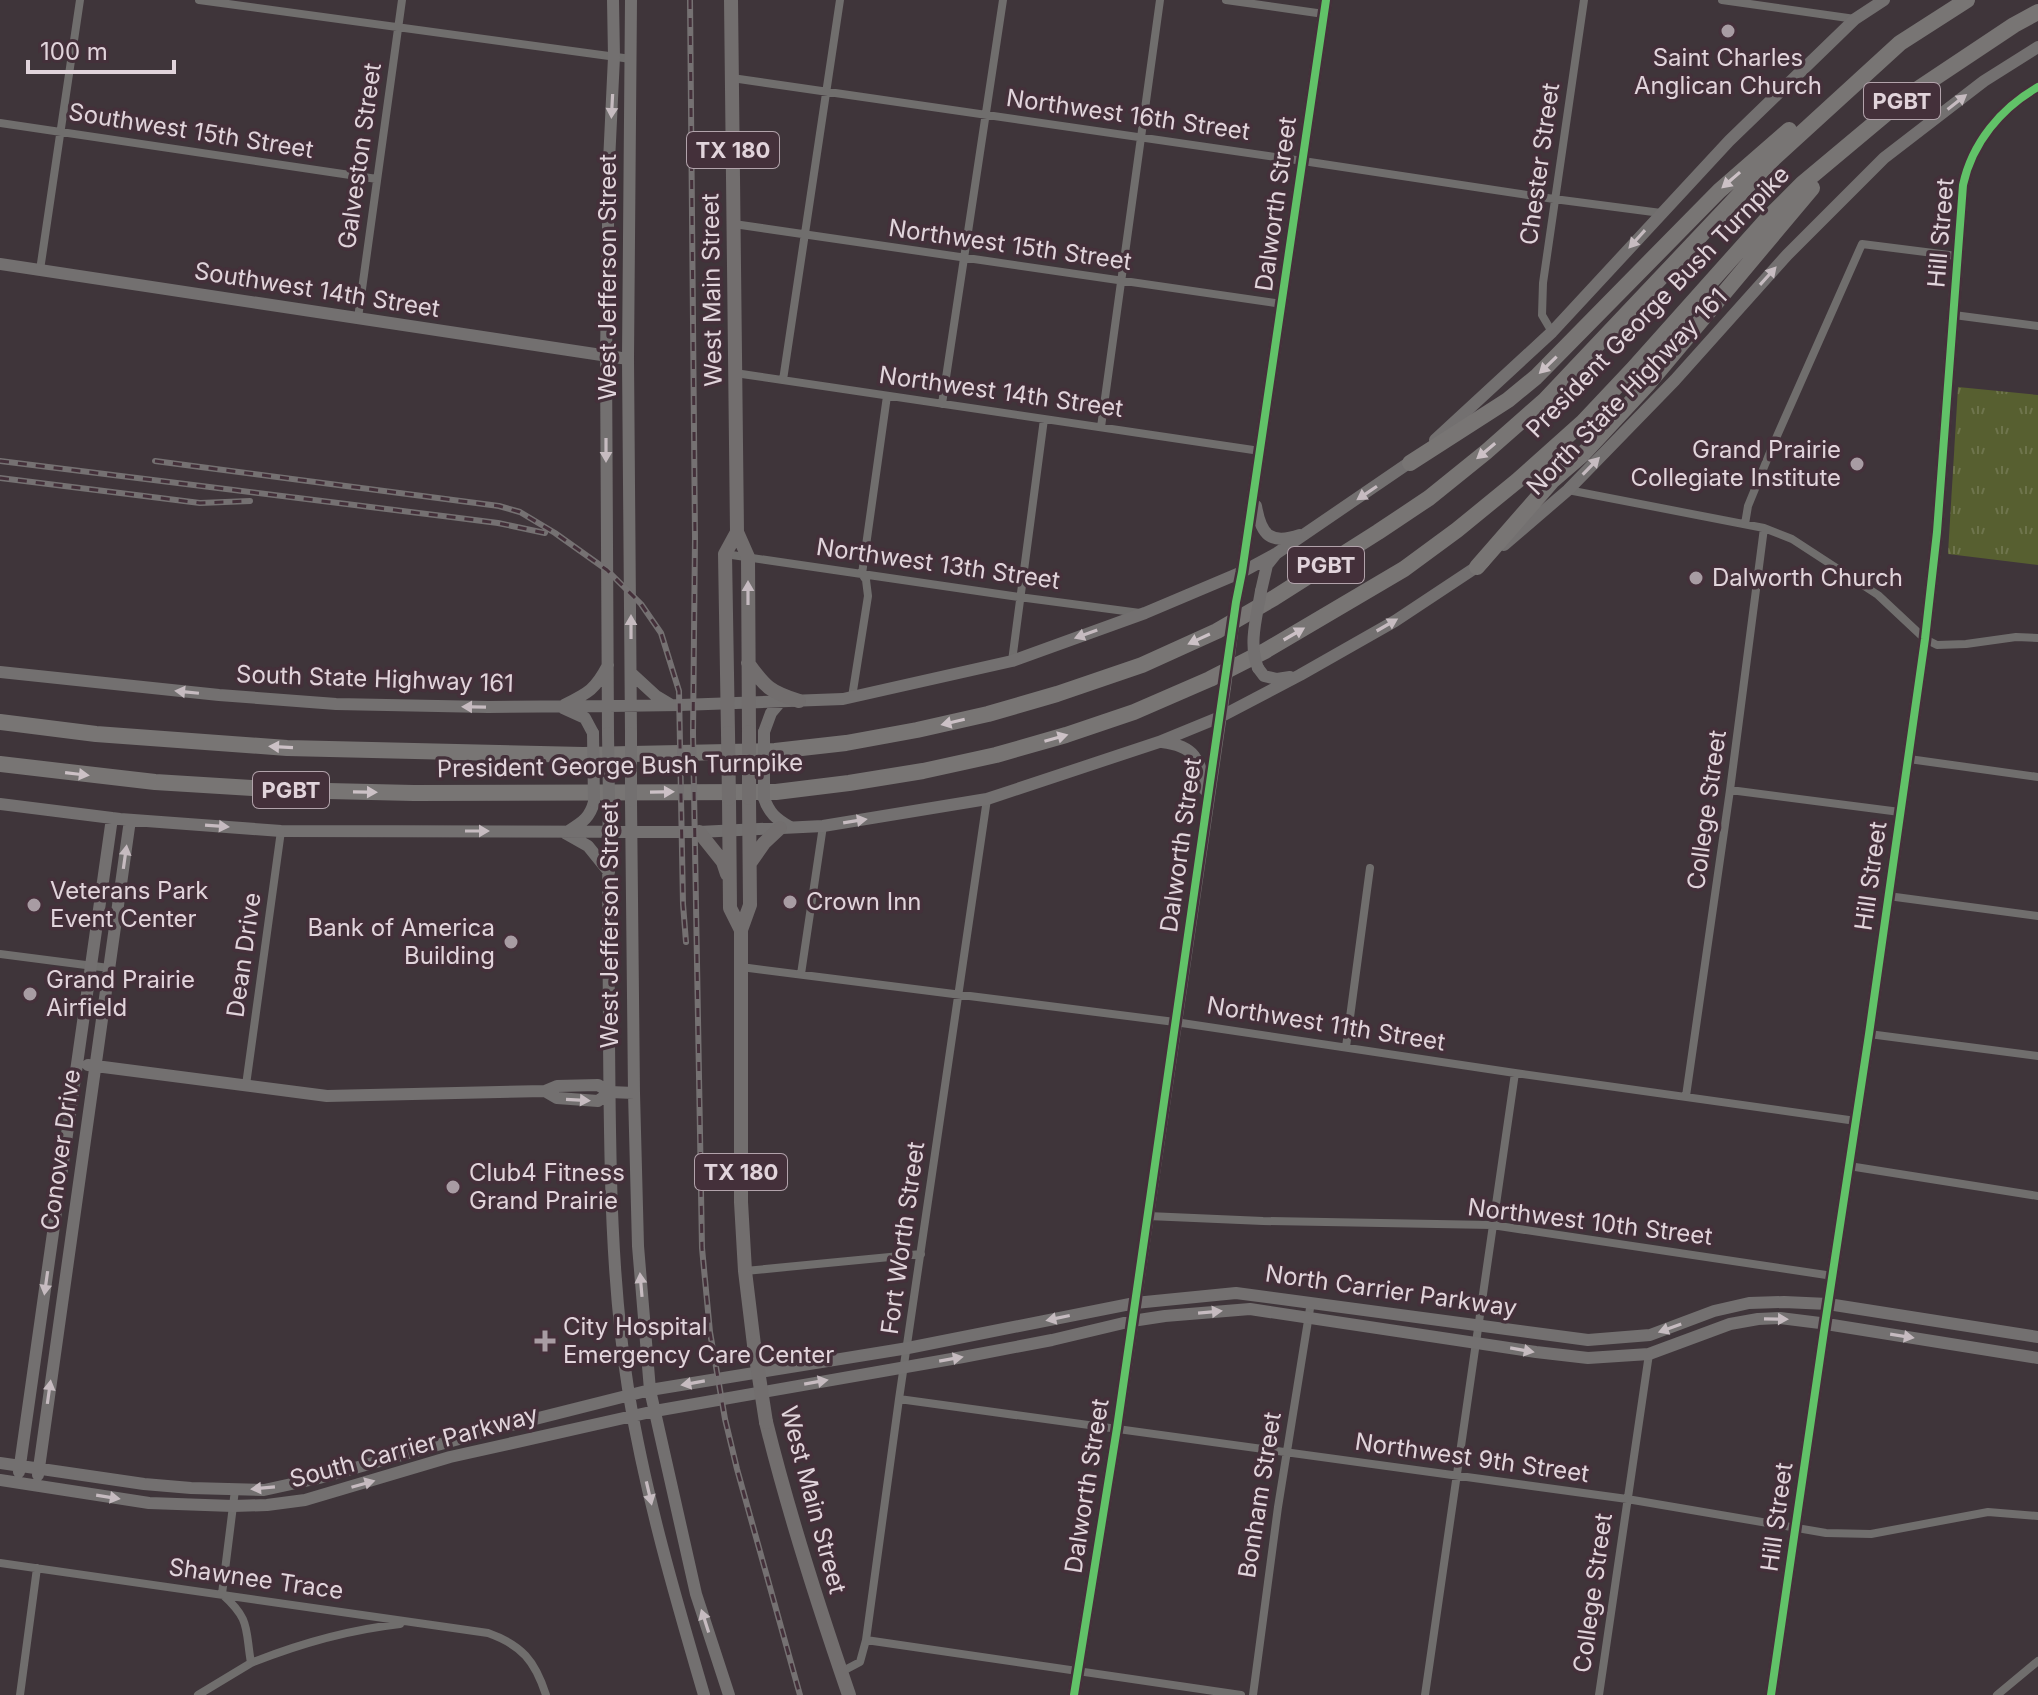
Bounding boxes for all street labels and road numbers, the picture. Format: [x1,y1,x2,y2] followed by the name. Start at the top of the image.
[332,61,387,251] street label: Galveston Street
[1514,81,1565,247] street label: Chester Street
[1004,83,1252,146] street label: Northwest 16th Street
[1864,83,1940,119] road number: PGBT
[67,97,316,164] street label: Southwest 15th Street
[1249,115,1302,293] street label: Dalworth Street
[687,132,779,168] road number: TX 180
[593,154,622,400] street label: West Jefferson Street
[1520,160,1795,444] street label: President George Bush Turnpike
[1921,177,1960,289] street label: Hill Street
[695,193,728,387] street label: West Main Street
[887,213,1134,276] street label: Northwest 15th Street
[192,256,442,323] street label: Southwest 14th Street
[1520,282,1733,501] street label: North State Highway 161
[877,360,1125,423] street label: Northwest 14th Street
[814,532,1062,595] street label: Northwest 13th Street
[1288,547,1364,583] road number: PGBT
[236,659,514,698] street label: South State Highway 161
[1681,728,1732,892] street label: College Street
[437,748,803,783] street label: President George Bush Turnpike
[1154,756,1207,934] street label: Dalworth Street
[253,772,329,808] road number: PGBT
[595,802,624,1048] street label: West Jefferson Street
[1849,819,1893,932] street label: Hill Street
[220,891,267,1019] street label: Dean Drive
[1205,990,1447,1057] street label: Northwest 11th Street
[35,1068,86,1232] street label: Conover Drive
[875,1140,930,1336] street label: Fort Worth Street
[695,1154,787,1190] road number: TX 180
[1466,1192,1714,1251] street label: Northwest 10th Street
[1263,1258,1519,1323] street label: North Carrier Parkway
[1058,1397,1115,1575] street label: Dalworth Street
[287,1399,541,1494] street label: South Carrier Parkway
[774,1403,853,1597] street label: West Main Street
[1232,1410,1287,1580] street label: Bonham Street
[1353,1427,1591,1488] street label: Northwest 9th Street
[1755,1460,1799,1573] street label: Hill Street
[1567,1511,1618,1675] street label: College Street
[167,1552,345,1605] street label: Shawnee Trace

